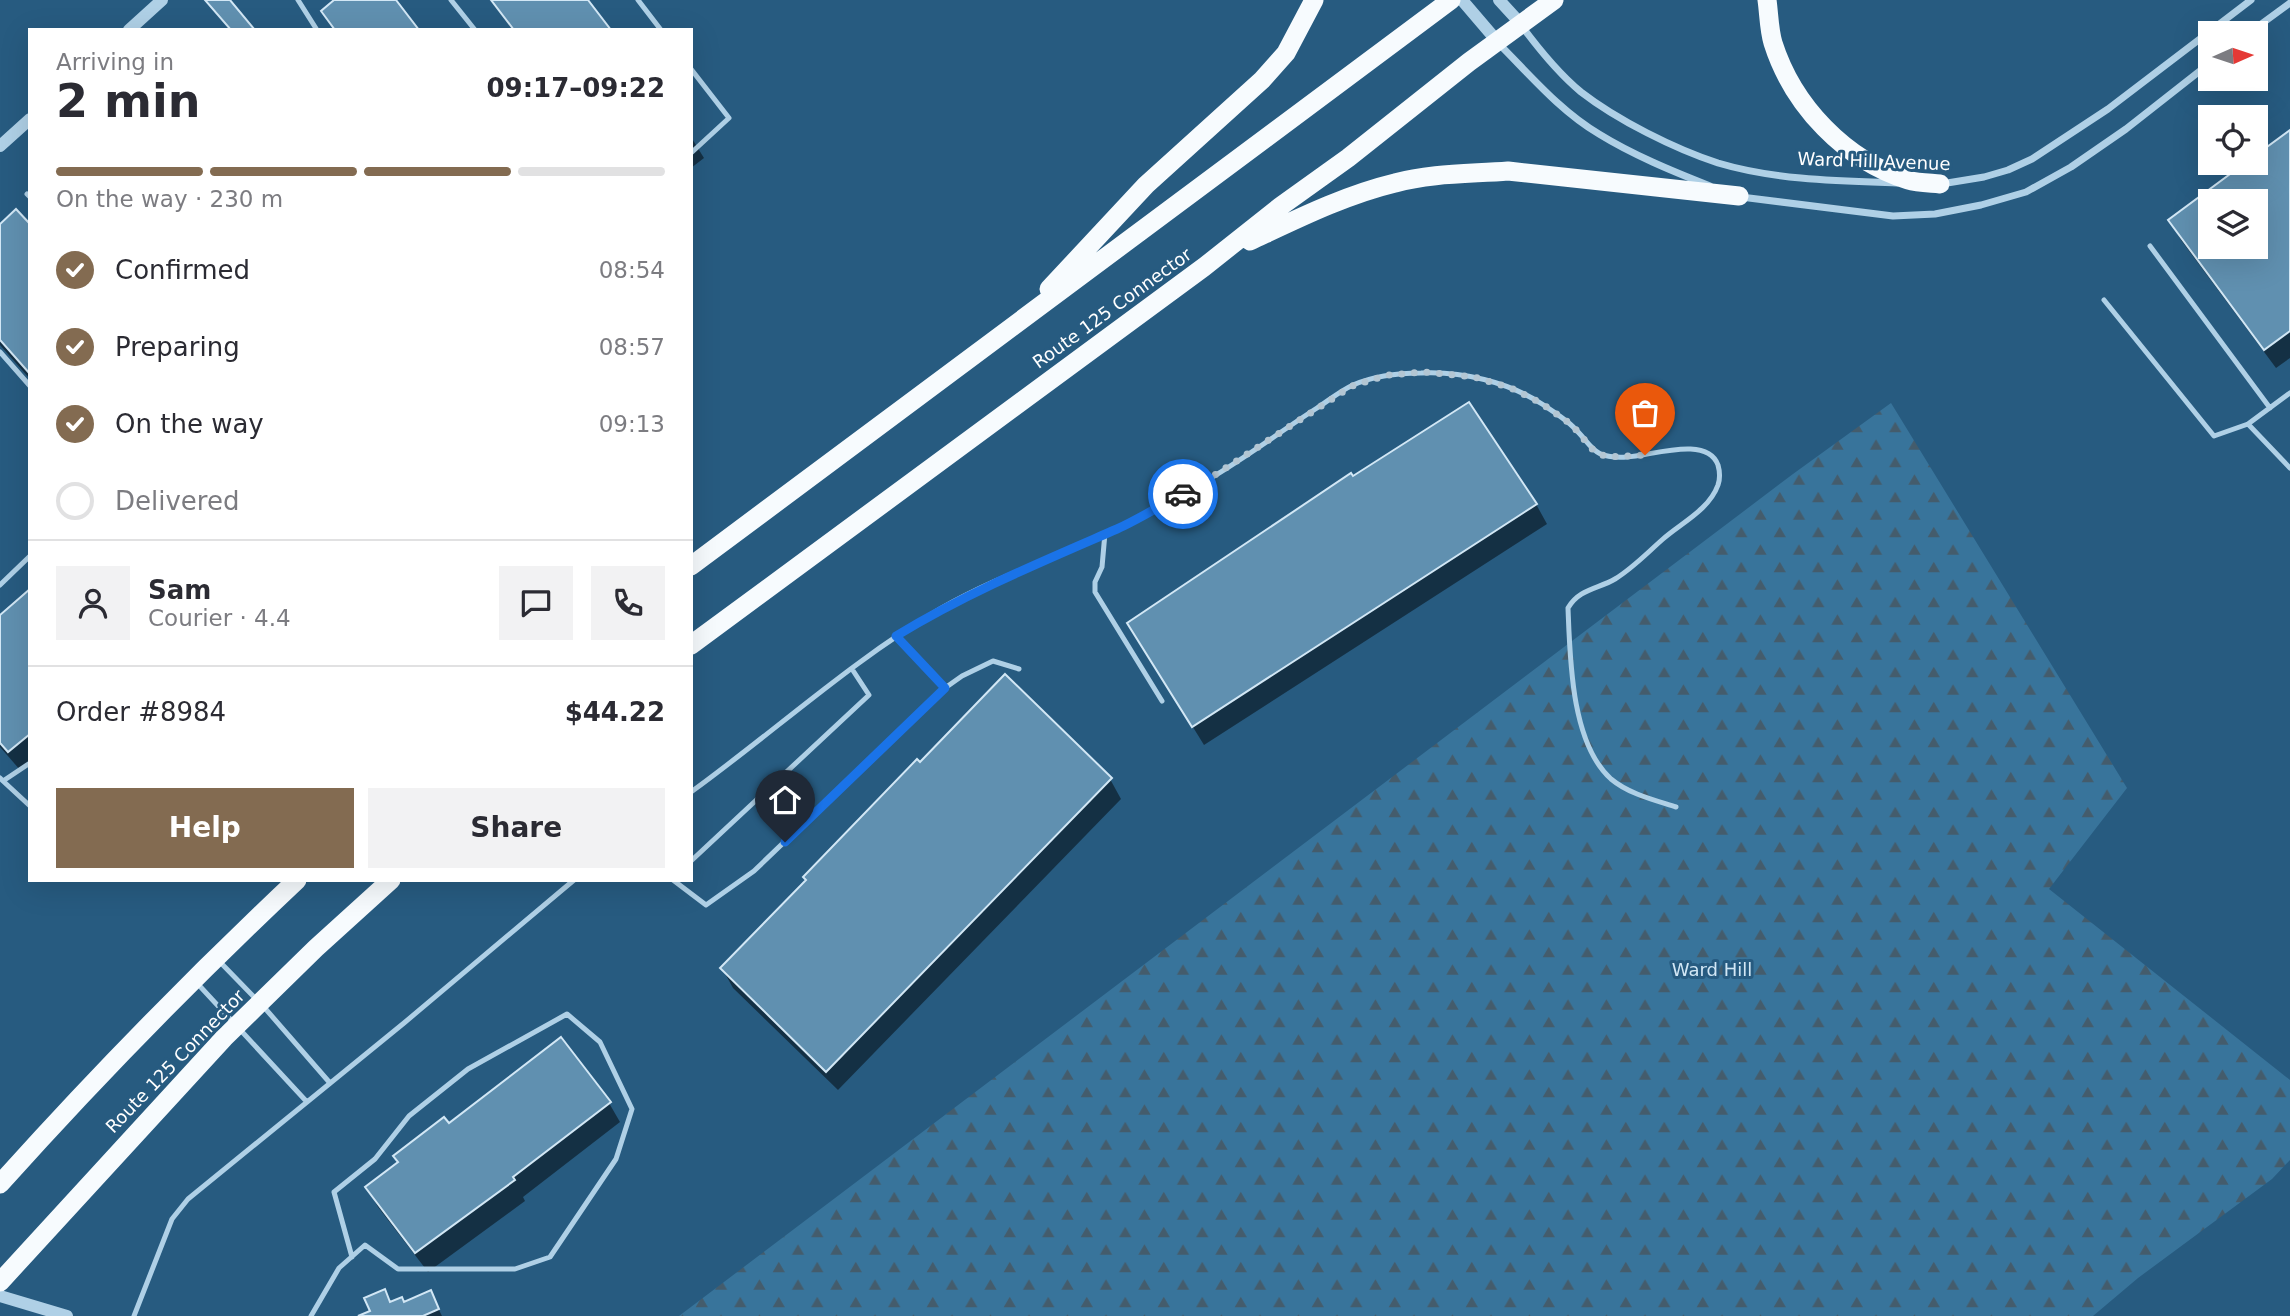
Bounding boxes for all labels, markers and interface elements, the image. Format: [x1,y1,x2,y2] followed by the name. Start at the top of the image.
[2198,21,2268,91] north arrow
[2198,21,2268,259] map controls
[56,49,174,75] text: Arriving in
[486,73,665,103] text: 09:17–09:22
[56,74,200,128] text: 2 min
[2198,105,2268,175] button: locate
[1797,148,1951,174] street label: Ward Hill Avenue
[56,186,283,212] text: On the way · 230 m
[2198,189,2268,259] button: layers
[1029,243,1196,373] street label: Route 125 Connector
[56,251,94,289] icon: check
[115,255,250,285] text: Confirmed
[599,257,665,283] text: 08:54
[56,328,94,366] icon: check
[115,332,240,362] text: Preparing
[599,334,665,360] text: 08:57
[1615,383,1675,455] pin
[1626,394,1664,432] icon: bag
[56,405,94,443] icon: check
[115,409,264,439] text: On the way
[599,411,665,437] text: 09:13
[1148,459,1218,529] courier
[1164,475,1202,513] icon: car
[115,486,239,516] text: Delivered
[56,566,130,640] button: person
[499,566,573,640] button: chat
[591,566,665,640] button: phone
[148,575,211,605] text: Sam
[148,605,291,631] text: Courier · 4.4
[56,697,226,727] text: Order #8984
[565,697,665,727] text: $44.22
[755,770,815,842] pin
[766,781,804,819] icon: home
[56,788,354,868] button: Help
[368,788,665,868] button: Share
[1672,959,1752,980] park label: Ward Hill
[101,985,249,1137] street label: Route 125 Connector

